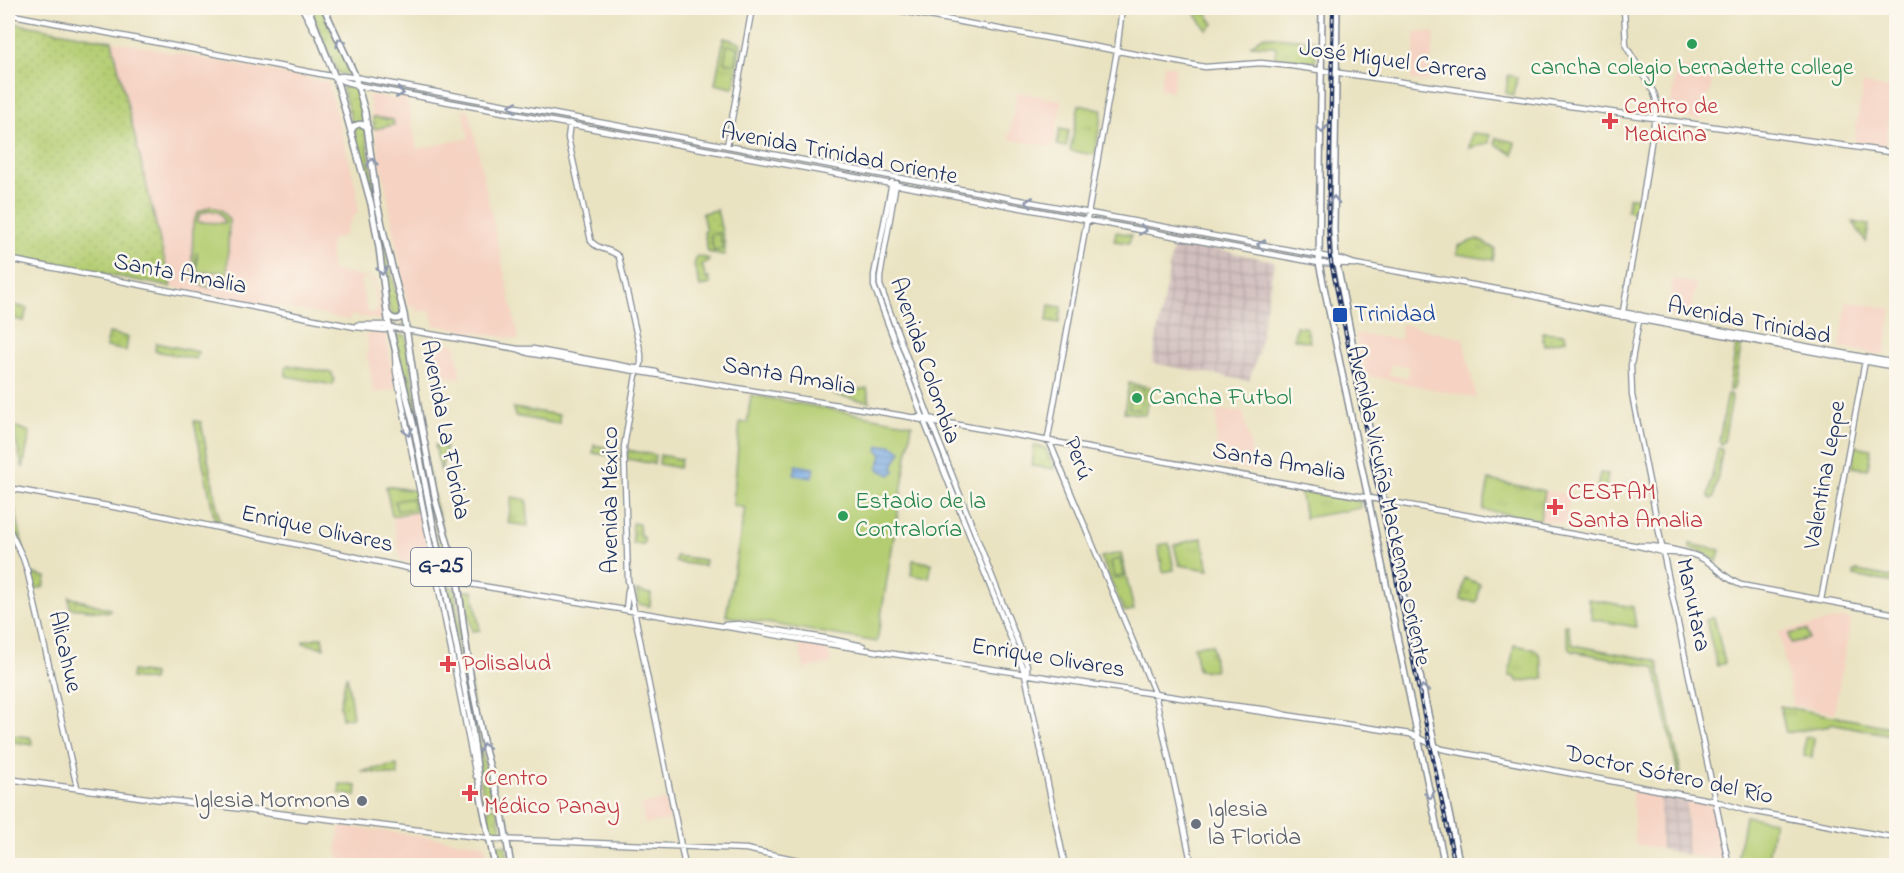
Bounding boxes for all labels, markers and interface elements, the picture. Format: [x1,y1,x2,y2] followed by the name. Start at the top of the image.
[1297,31,1489,93] street label: José Miguel Carrera
[1685,37,1699,51] marker: cancha colegio bernadette college
[336,38,348,49] one-way arrow
[1531,51,1854,86] place label: cancha colegio bernadette college
[395,86,405,99] one-way arrow
[1624,90,1718,153] place label: Centro de Medicina
[509,100,519,113] one-way arrow
[1601,112,1619,130] marker: Centro de Medicina
[718,115,961,195] street label: Avenida Trinidad Oriente
[1316,124,1328,133] one-way arrow
[366,158,379,167] one-way arrow
[1025,196,1035,209] one-way arrow
[1328,196,1340,205] one-way arrow
[1138,223,1148,236] one-way arrow
[1257,239,1267,252] one-way arrow
[110,245,250,305] street label: Santa Amalia
[375,267,388,276] one-way arrow
[879,273,969,449] street label: Avenida Colombia
[1664,289,1834,355] street label: Avenida Trinidad
[1354,298,1436,333] place label: Trinidad
[1331,306,1349,324] marker: Trinidad
[409,337,479,523] street label: Avenida La Florida
[1337,342,1439,670] street label: Avenida Vicuña Mackenna Oriente
[720,348,858,406] street label: Santa Amalia
[1149,381,1292,416] place label: Cancha Futbol
[1130,391,1144,405] marker: Cancha Futbol
[1796,398,1856,553] street label: Valentina Leppe
[594,426,629,574] street label: Avenida México
[401,427,414,437] one-way arrow
[1053,432,1101,486] street label: Perú
[1210,434,1348,492] street label: Santa Amalia
[1568,476,1703,539] place label: CESFAM Santa Amalia
[855,485,986,548] place label: Estadio de la Contraloría
[237,497,397,563] street label: Enrique Olivares
[1546,498,1564,516] marker: CESFAM Santa Amalia
[836,509,850,523] marker: Estadio de la Contraloría
[411,548,471,586] road number: G-25
[1665,555,1719,655] street label: Manutara
[38,608,90,696] street label: Alicahue
[969,630,1127,688] street label: Enrique Olivares
[462,647,551,682] place label: Polisalud
[439,655,457,673] marker: Polisalud
[1417,684,1430,694] one-way arrow
[1561,737,1776,815] street label: Doctor Sótero del Río
[479,743,492,753] one-way arrow
[484,762,620,826] place label: Centro Médico Panay
[194,784,350,819] place label: Iglesia Mormona
[461,784,479,802] marker: Centro Médico Panay
[1423,789,1436,799] one-way arrow
[1208,793,1301,856] place label: Iglesia la Florida
[355,794,369,808] marker: Iglesia Mormona
[1189,817,1203,831] marker: Iglesia la Florida

